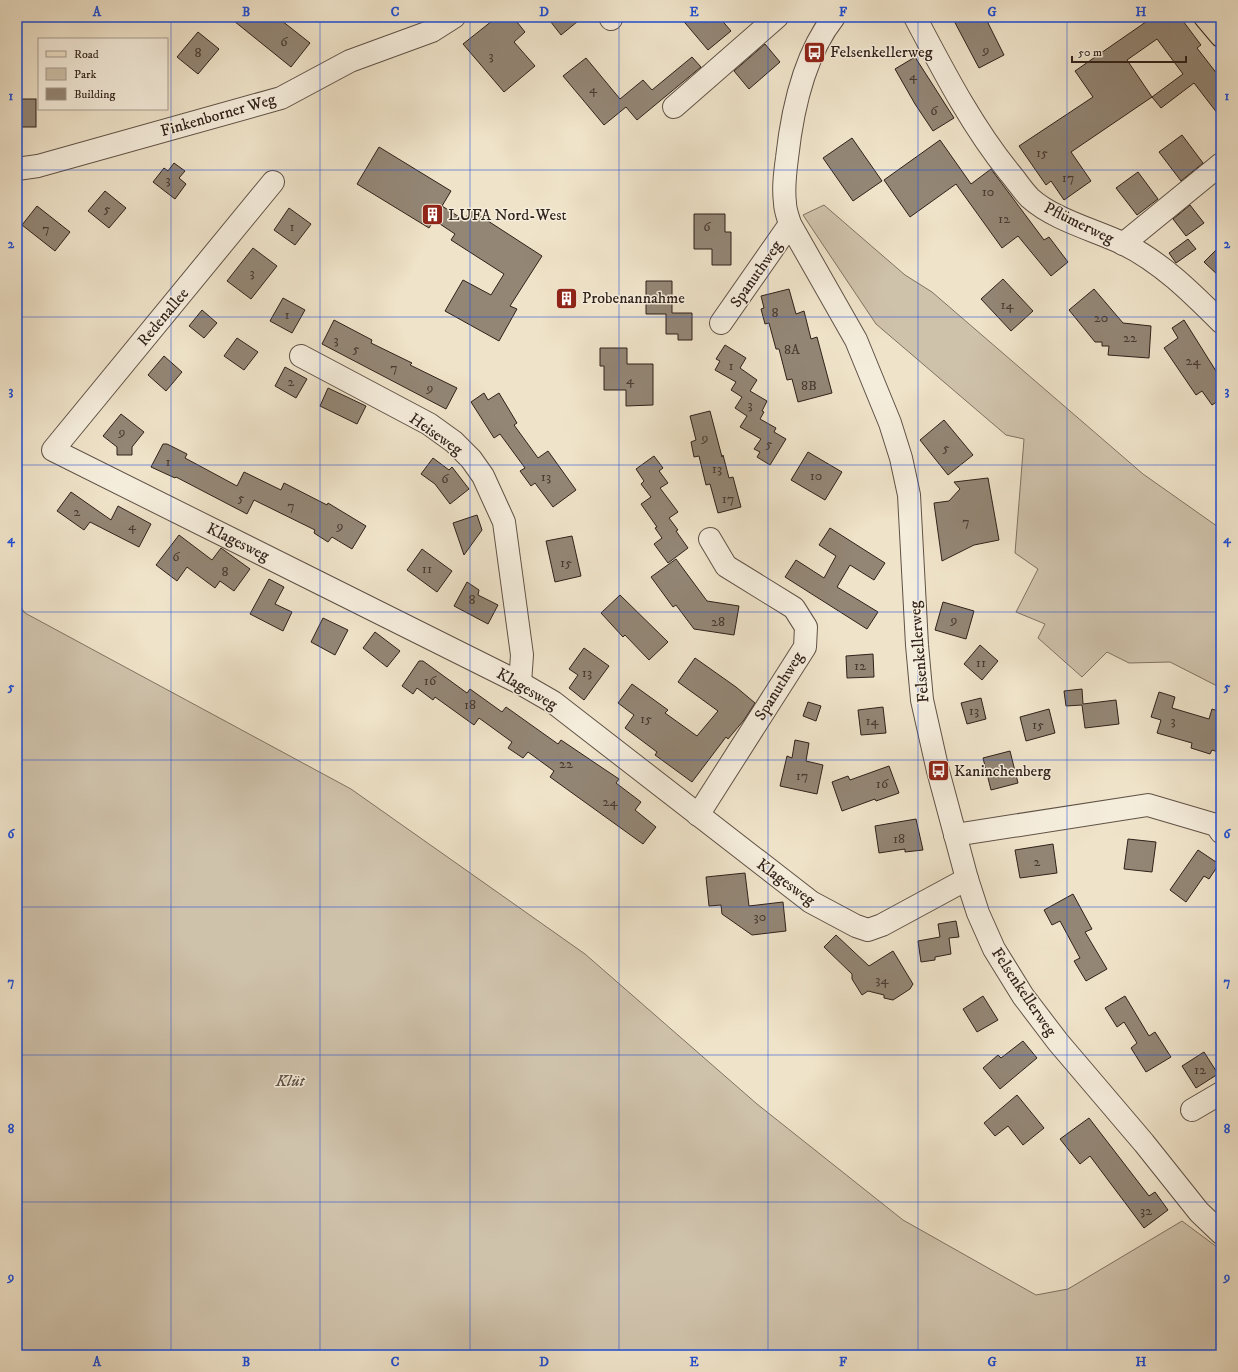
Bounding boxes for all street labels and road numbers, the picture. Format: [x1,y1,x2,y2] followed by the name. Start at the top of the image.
[158,89,278,141] street label: Finkenborner Weg
[1041,197,1117,249] street label: Pflümerweg
[726,236,786,311] street label: Spanuthweg
[133,284,193,350] street label: Redenallee
[405,408,467,460] street label: Heiseweg
[203,518,273,566] street label: Klagesweg
[905,600,933,704] street label: Felsenkellerweg
[750,648,808,724] street label: Spanuthweg
[493,664,561,715] street label: Klagesweg
[753,854,819,910] street label: Klagesweg
[987,944,1061,1040] street label: Felsenkellerweg

